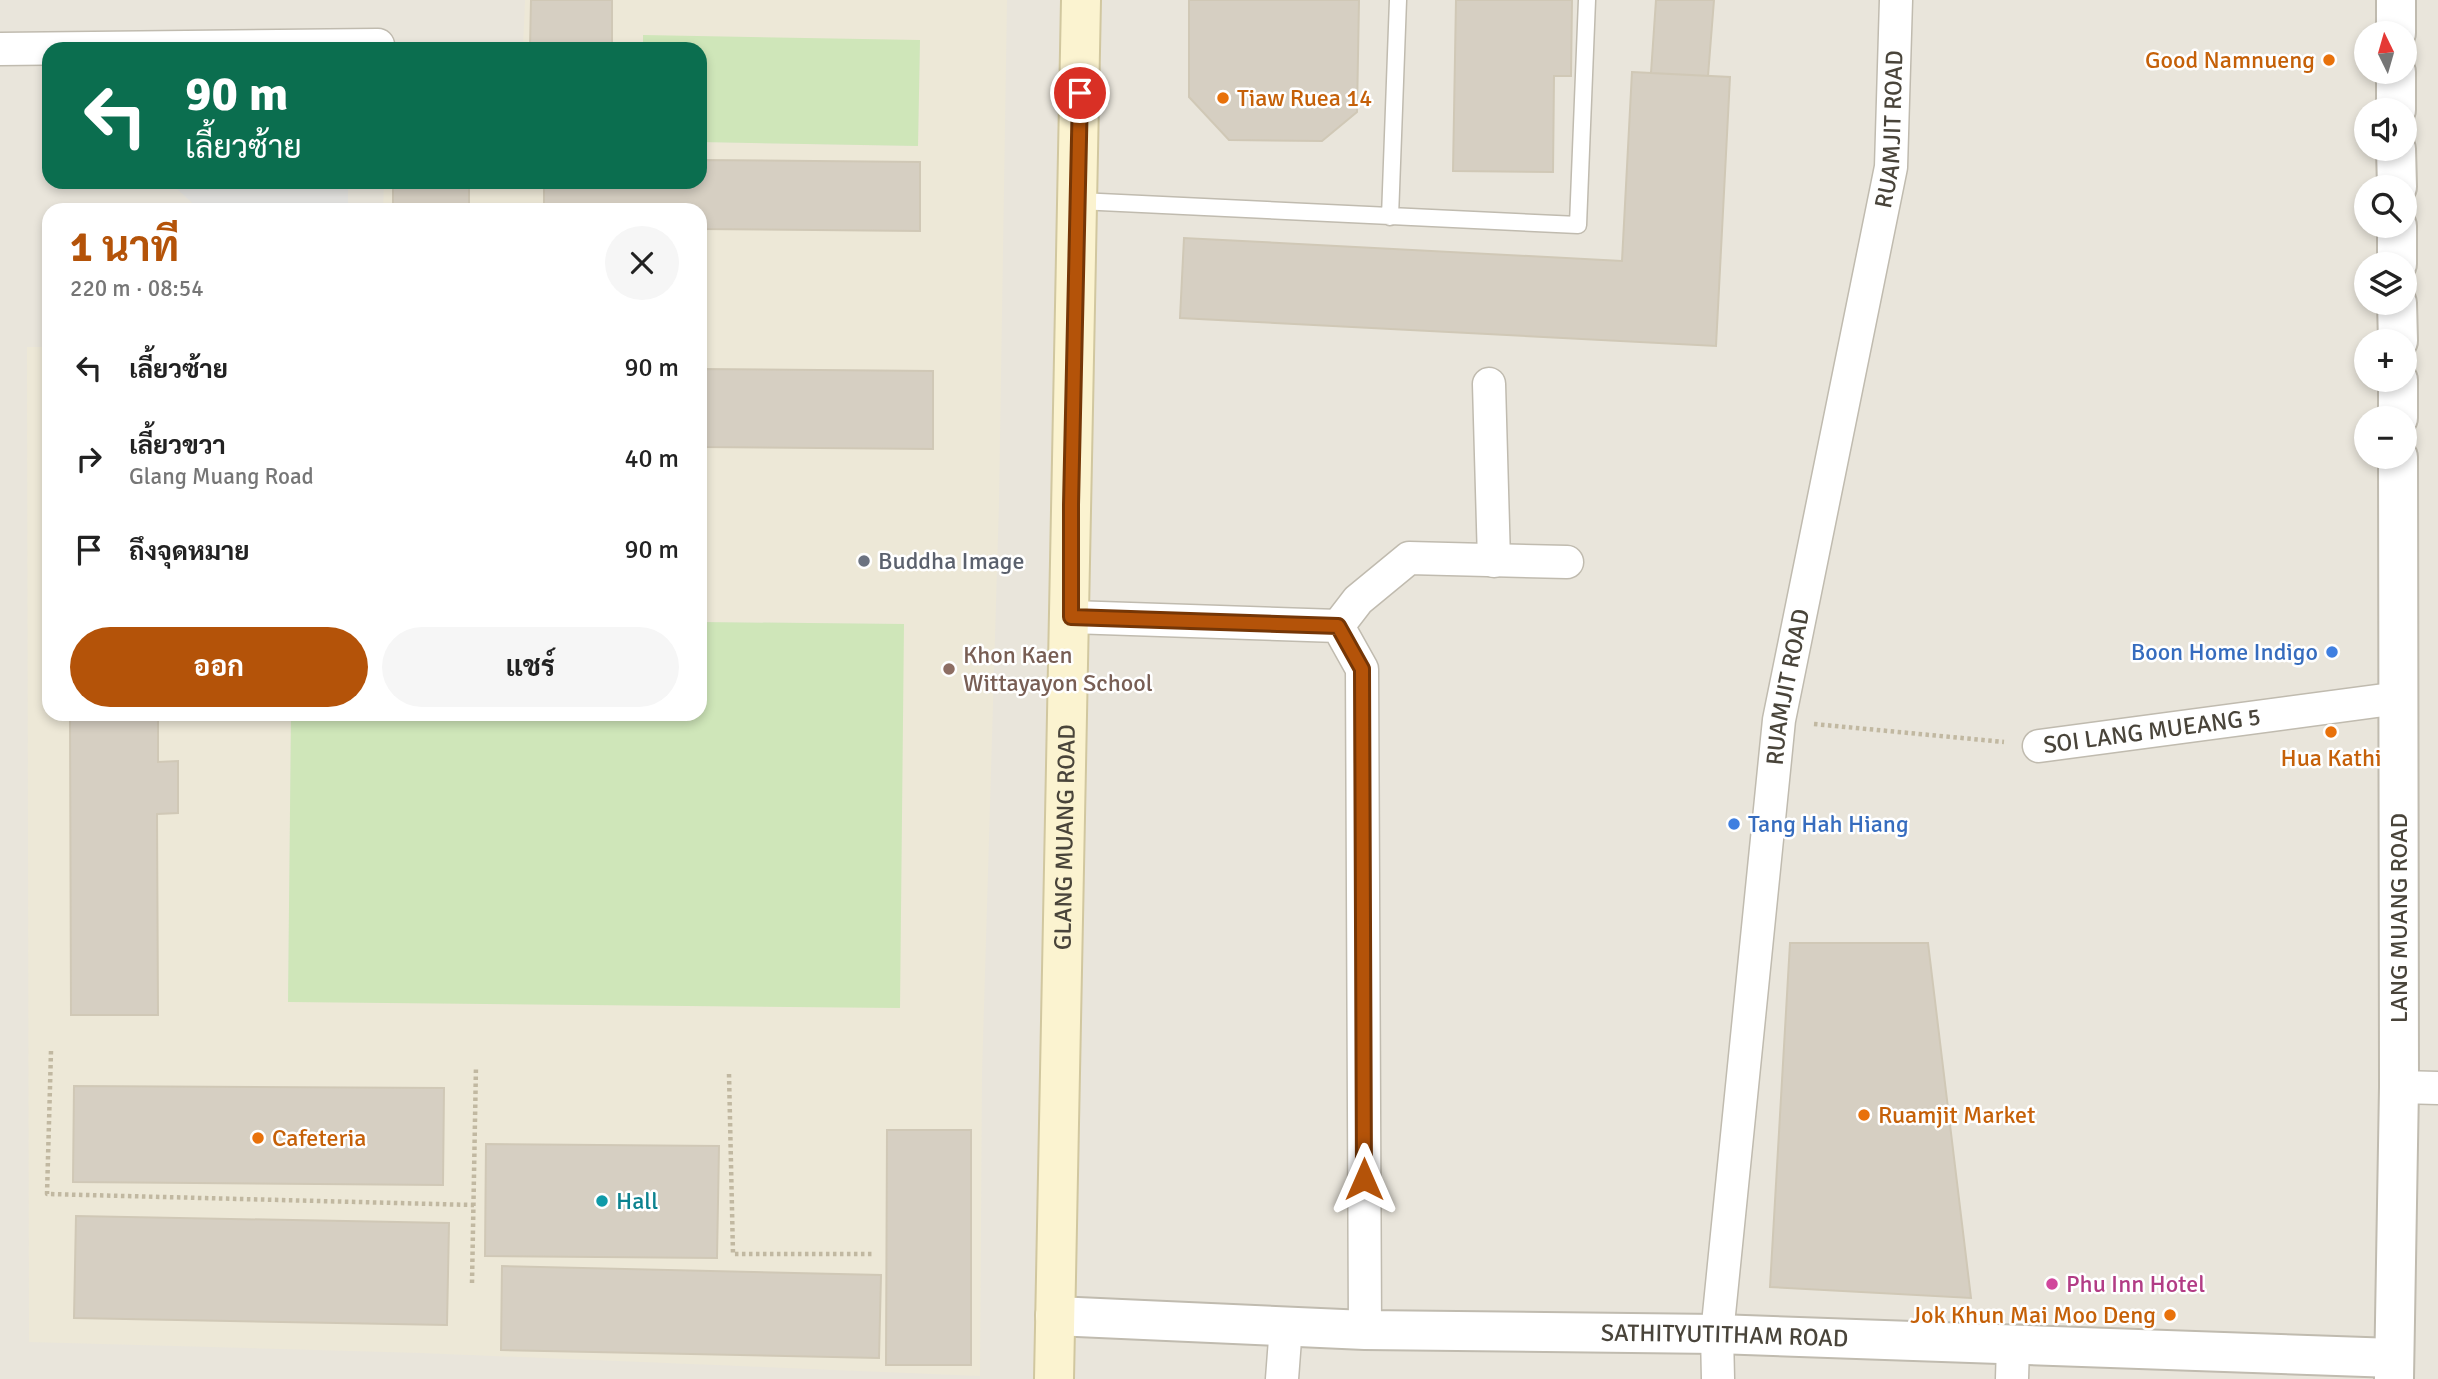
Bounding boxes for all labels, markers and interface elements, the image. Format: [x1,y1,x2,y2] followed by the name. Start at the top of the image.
[2354,21,2417,84] north arrow
[2354,21,2417,469] map controls
[2145,45,2315,75] place label: Good Namnueng
[1868,50,1909,211] street label: RUAMJIT ROAD
[2321,52,2337,68] marker: Good Namnueng
[1050,63,1110,123] pin
[185,64,288,124] text: 90 m
[70,70,161,161] icon: left
[1061,74,1099,112] icon: arrive
[1237,83,1372,113] place label: Tiaw Ruea 14
[1215,90,1231,106] marker: Tiaw Ruea 14
[2354,98,2417,161] button: sound
[185,128,302,167] text: เลี้ยวซ้าย
[2354,175,2417,238] button: search
[70,222,179,273] text: 1 นาที
[605,226,679,300] button: close
[2354,252,2417,315] button: layers
[70,274,204,303] text: 220 m · 08:54
[2354,329,2417,392] button: +
[70,349,108,387] icon: left
[624,352,679,384] text: 90 m
[129,354,228,386] text: เลี้ยวซ้าย
[2354,406,2417,469] button: −
[129,430,226,462] text: เลี้ยวขวา
[70,440,108,478] icon: right
[624,443,679,475] text: 40 m
[129,462,314,491] text: Glang Muang Road
[70,531,108,569] icon: arrive
[624,534,679,566] text: 90 m
[129,536,250,568] text: ถึงจุดหมาย
[878,546,1025,576] place label: Buddha Image
[856,553,872,569] marker: Buddha Image
[1760,606,1816,767] street label: RUAMJIT ROAD
[70,627,368,707] button: ออก
[382,627,679,707] button: แชร์
[2131,637,2318,667] place label: Boon Home Indigo
[963,640,1153,698] place label: Khon Kaen Wittayayon School
[2324,644,2340,660] marker: Boon Home Indigo
[941,661,957,677] marker: Khon Kaen Wittayayon School
[2041,702,2263,760] street label: SOI LANG MUEANG 5
[1047,724,1082,950] street label: GLANG MUANG ROAD
[2323,724,2339,740] marker: Hua Kathi
[2281,743,2381,773] place label: Hua Kathi
[1748,809,1909,839] place label: Tang Hah Hiang
[2384,813,2414,1023] street label: LANG MUANG ROAD
[1726,816,1742,832] marker: Tang Hah Hiang
[1878,1100,2035,1130] place label: Ruamjit Market
[1856,1107,1872,1123] marker: Ruamjit Market
[272,1123,366,1153] place label: Cafeteria
[250,1130,266,1146] marker: Cafeteria
[1327,1142,1401,1216] position arrow
[616,1186,658,1216] place label: Hall
[594,1193,610,1209] marker: Hall
[2066,1269,2205,1299] place label: Phu Inn Hotel
[2044,1276,2060,1292] marker: Phu Inn Hotel
[1910,1300,2156,1330] place label: Jok Khun Mai Moo Deng
[2162,1307,2178,1323] marker: Jok Khun Mai Moo Deng
[1601,1318,1849,1354] street label: SATHITYUTITHAM ROAD

